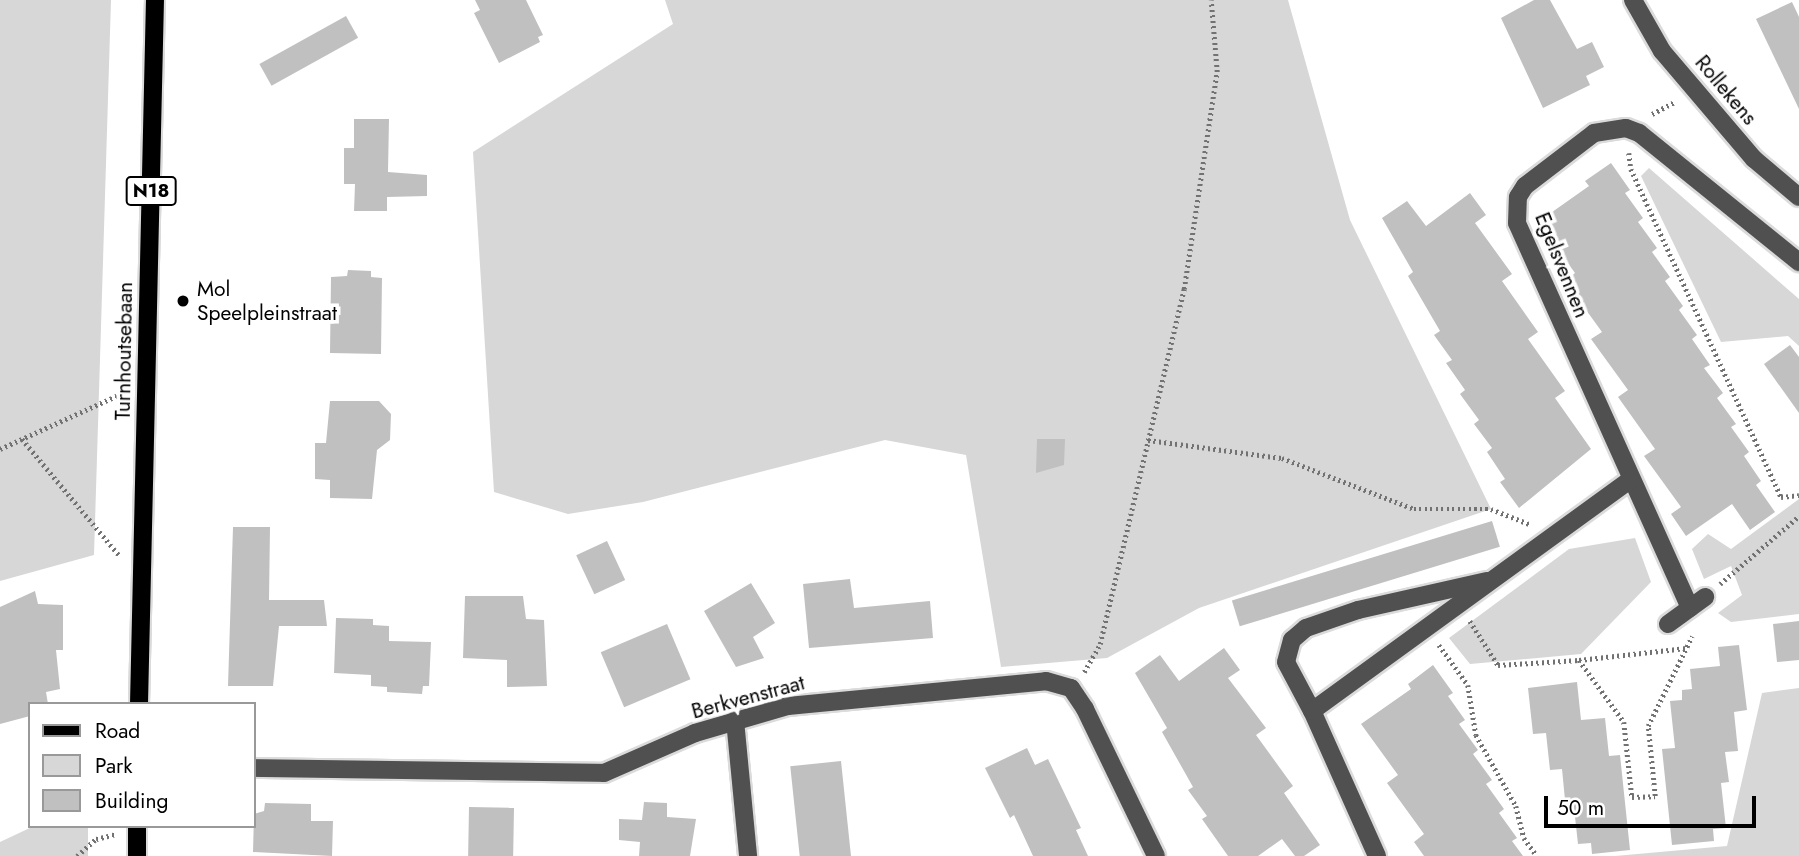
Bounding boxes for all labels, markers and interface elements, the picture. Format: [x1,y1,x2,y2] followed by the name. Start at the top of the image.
[1690,50,1762,130] street label: Rollekens
[125,176,177,206] road number: N18
[1529,209,1595,321] street label: Egelsvennen
[197,276,337,326] place label: Mol Speelpleinstraat
[110,282,138,420] street label: Turnhoutsebaan
[175,293,191,309] marker: Mol Speelpleinstraat
[689,670,807,724] street label: Berkvenstraat
[28,702,256,828] legend
[95,716,140,746] text: Road
[95,751,132,781] text: Park
[1547,782,1759,826] scale bar
[95,786,168,816] text: Building
[1557,793,1604,823] text: 50 m

